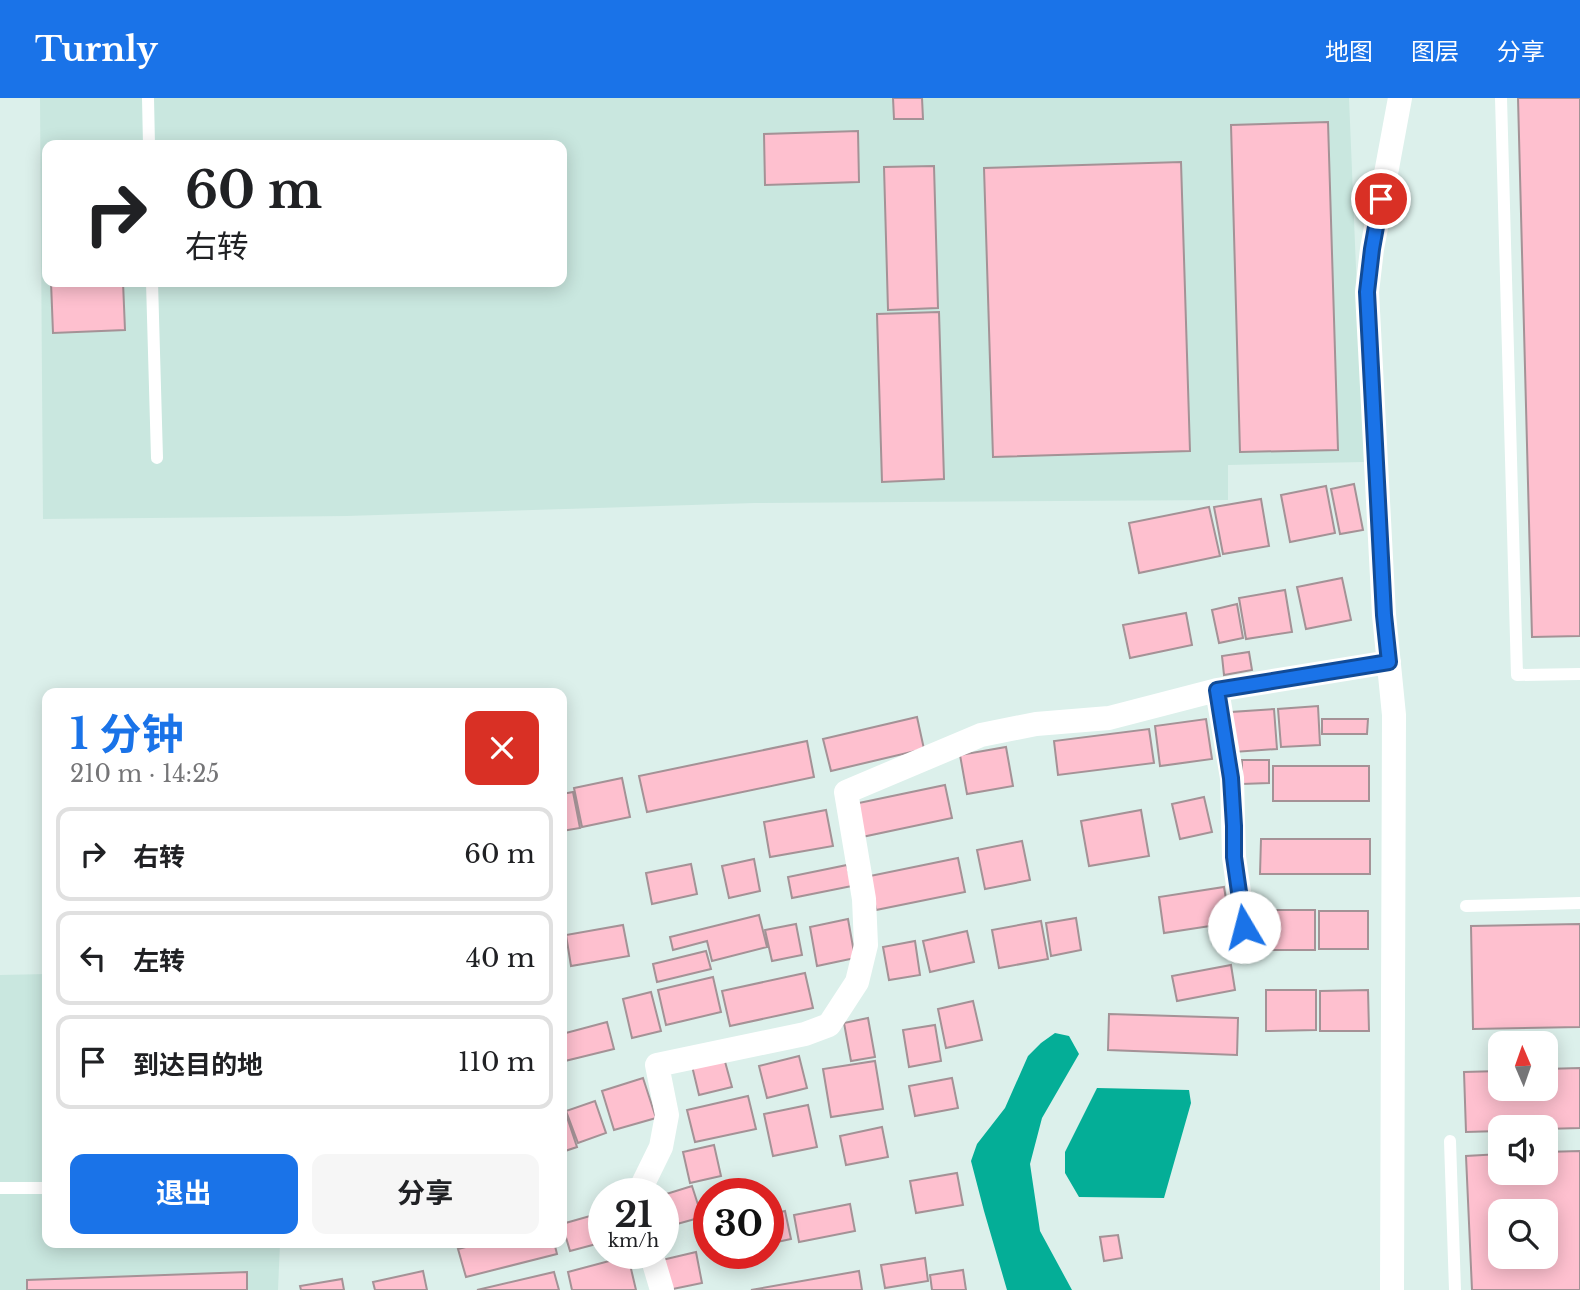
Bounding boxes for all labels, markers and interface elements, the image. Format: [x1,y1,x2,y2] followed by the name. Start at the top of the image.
[35,29,158,70] text: Turnly
[1325,37,1373,66] text: 地图
[1411,37,1459,66] text: 图层
[1497,37,1545,66] text: 分享
[185,160,322,221] text: 60 m
[70,168,161,259] icon: right
[1351,169,1411,229] pin
[1362,180,1400,218] icon: arrive
[185,227,249,267] text: 右转
[70,708,183,760] text: 1 分钟
[465,711,539,785] button: close
[70,760,219,788] text: 210 m · 14:25
[74,835,112,873] icon: right
[464,838,535,870] text: 60 m
[133,841,185,873] text: 右转
[1207,890,1281,964] position arrow
[74,939,112,977] icon: left
[466,942,535,974] text: 40 m
[133,945,185,977] text: 左转
[1488,1031,1558,1101] north arrow
[1488,1031,1558,1269] map controls
[74,1043,112,1081] icon: arrive
[458,1046,535,1078] text: 110 m
[133,1049,263,1081] text: 到达目的地
[1488,1115,1558,1185] button: sound
[70,1154,298,1234] button: 退出
[312,1154,539,1234] button: 分享
[693,1178,784,1269] speed limit sign: 30
[614,1193,653,1236] text: 21
[1488,1199,1558,1269] button: search
[608,1230,659,1252] text: km/h

